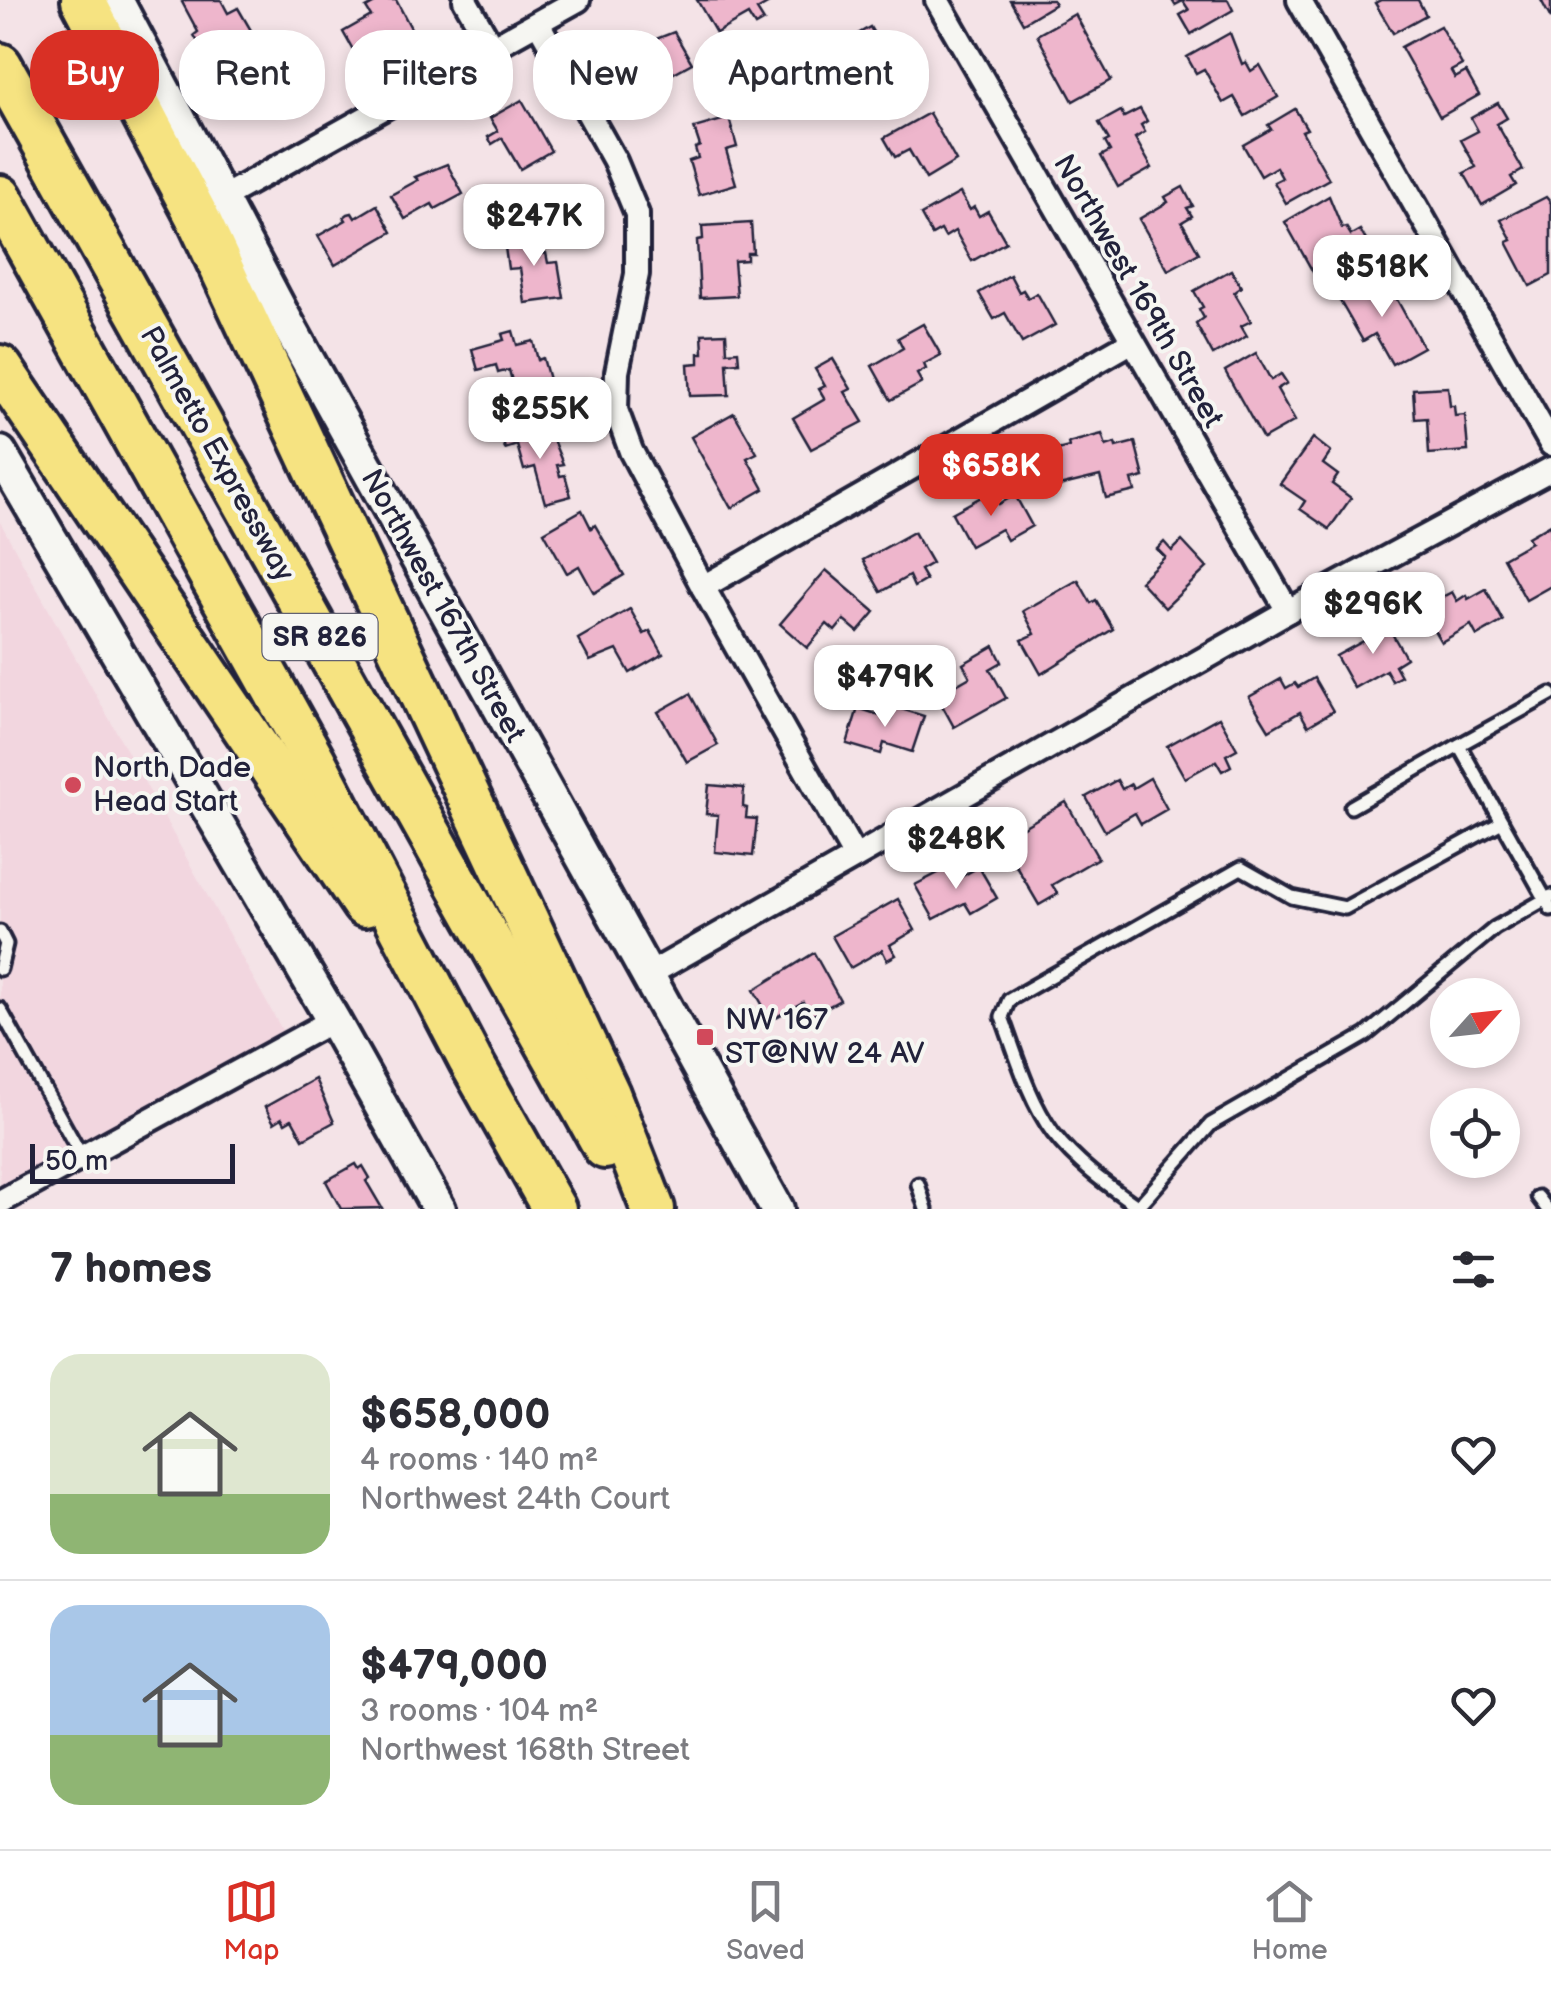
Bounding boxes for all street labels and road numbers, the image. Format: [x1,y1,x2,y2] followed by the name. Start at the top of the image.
[1045,148,1231,434] street label: Northwest 169th Street
[132,320,302,588] street label: Palmetto Expressway
[353,463,533,749] street label: Northwest 167th Street
[262,614,378,660] road number: SR 826

